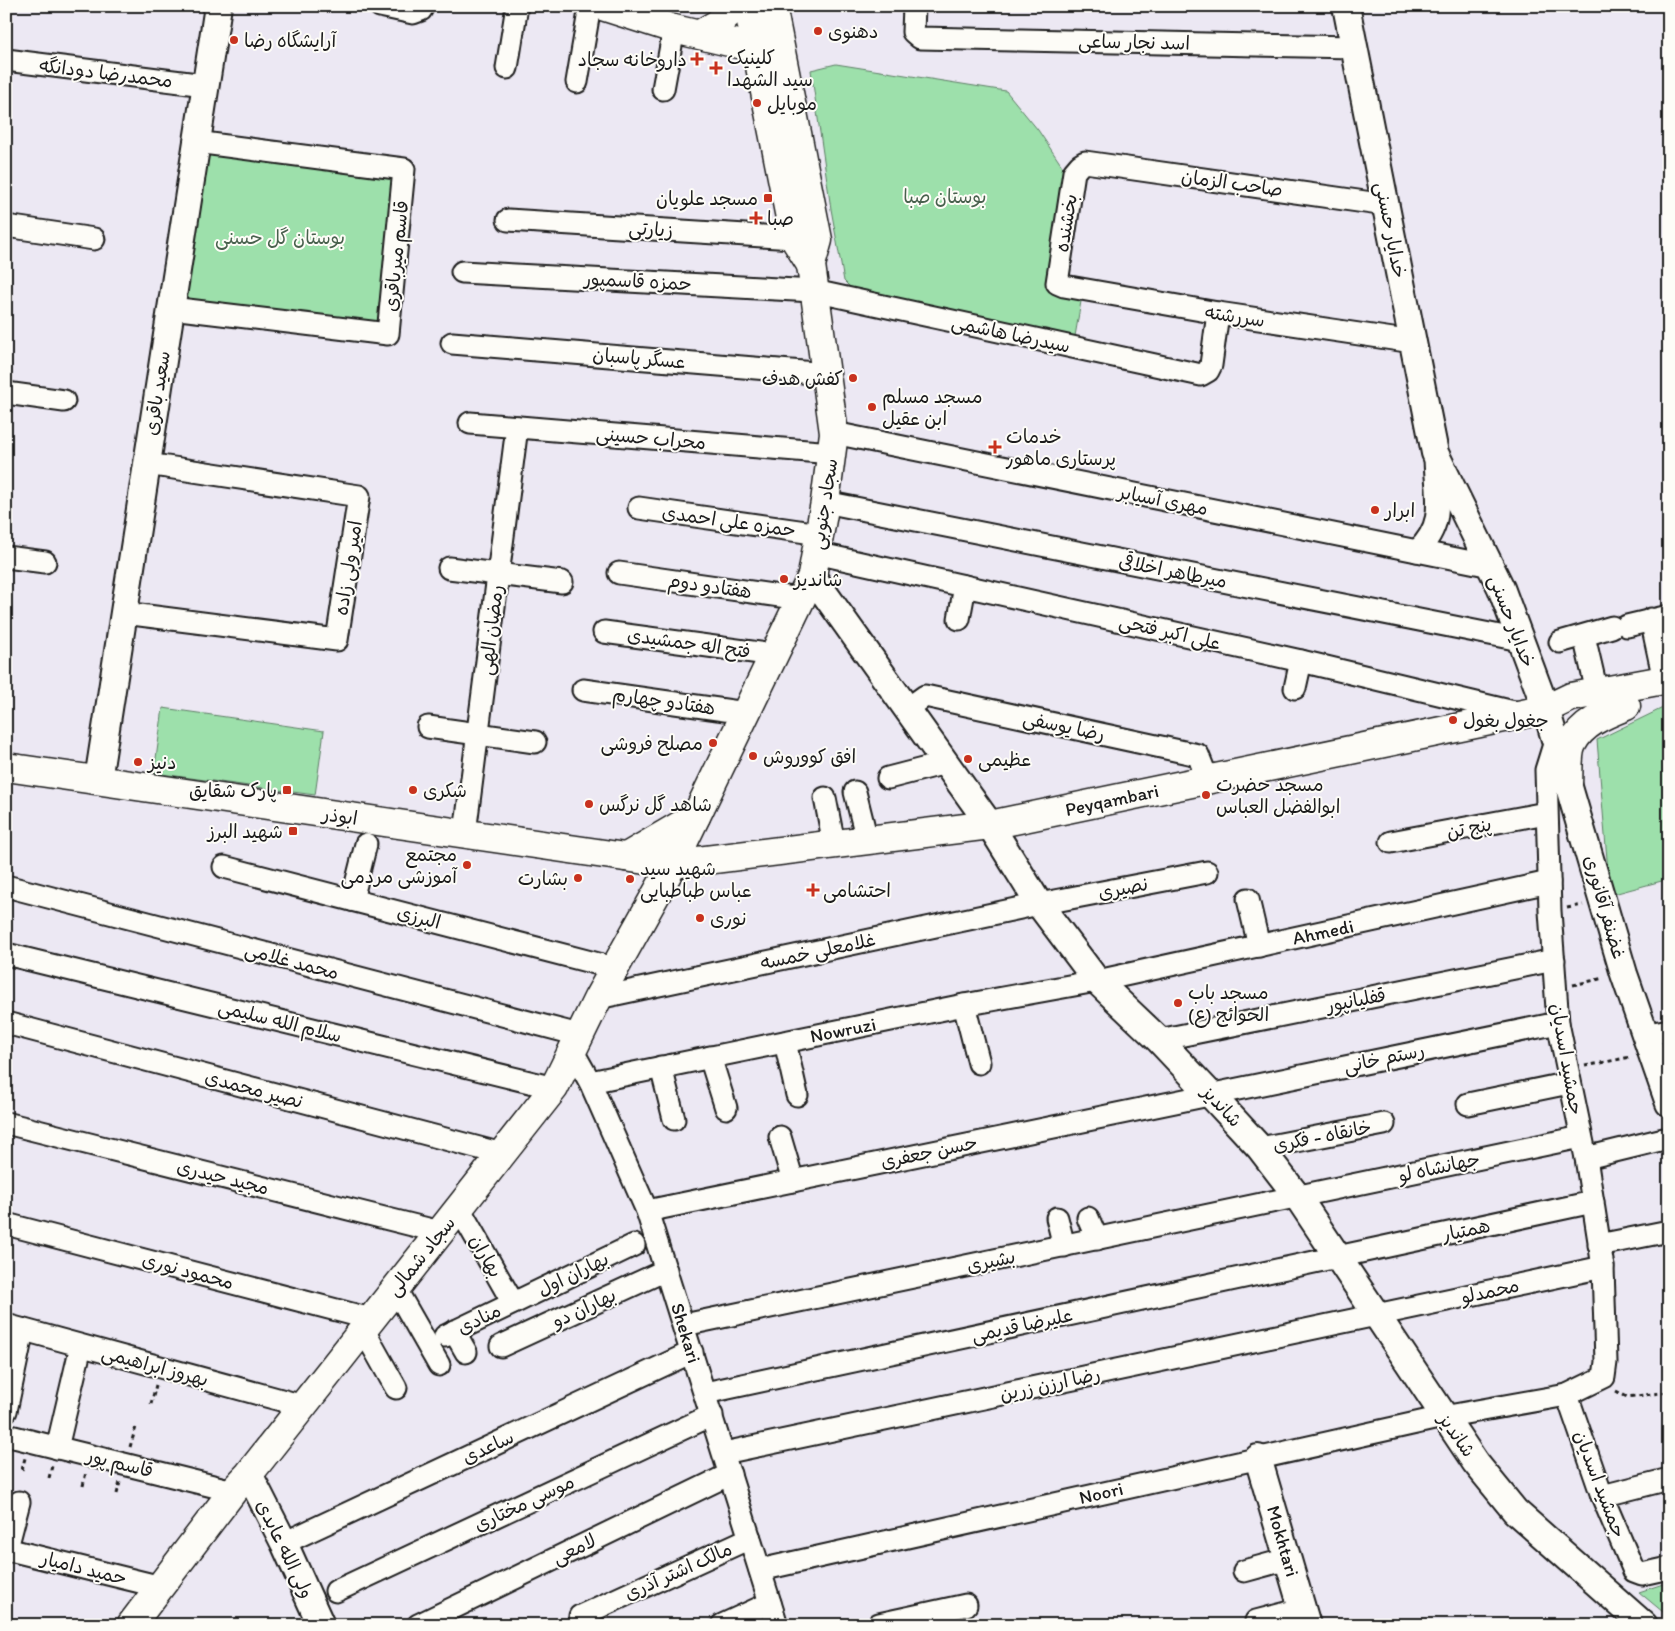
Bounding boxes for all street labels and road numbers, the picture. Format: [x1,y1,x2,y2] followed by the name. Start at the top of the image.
[1078,30,1190,55] street label: اسد نجار ساعی
[38,53,174,93] street label: محمدرضا دودانگه
[1180,164,1284,202] street label: صاحب الزمان
[1369,180,1412,280] street label: خدایار حسنی
[1050,192,1082,254] street label: بخشنده
[379,199,416,313] street label: قاسم میرباقری
[628,216,674,243] street label: زیارتی
[582,267,692,296] street label: حمزه قاسمپور
[1203,300,1267,332] street label: سررشته
[949,310,1072,359] street label: سیدرضا هاشمی
[591,342,687,375] street label: عسگر پاسبان
[139,349,175,437] street label: سعید باقری
[595,422,707,455] street label: محراب حسینی
[805,457,844,552] street label: سجاد جنوبی
[1114,480,1210,520] street label: مهری آسیابر
[660,500,797,543] street label: حمزه علی احمدی
[329,519,368,617] street label: امیر ولی زاده
[1117,548,1229,593] street label: میرطاهر اخلاقی
[666,569,753,606] street label: هفتادو دوم
[1483,572,1540,671] street label: خدایار حسنی
[474,583,509,677] street label: رمضان الهی
[1117,609,1223,656] street label: علی اکبر فتحی
[626,623,752,664] street label: فتح اله جمشیدی
[611,682,717,723] street label: هفتادو چهارم
[1021,706,1107,747] street label: رضا یوسفی
[1063,779,1161,821] street label: Peyqambari
[319,802,359,830] street label: ابوذر
[1444,812,1494,845] street label: پنج تن
[1579,853,1631,961] street label: غضنفر آقانوری
[1096,872,1150,904] street label: نصیری
[395,900,443,934] street label: البرزی
[1290,914,1356,950] street label: Ahmedi
[758,928,878,975] street label: غلامعلی خمسه
[242,937,342,986] street label: محمد غلامی
[1322,983,1388,1018] street label: قفلیانپور
[215,995,344,1050] street label: سلام الله سلیمی
[1546,1001,1588,1117] street label: جمشید اسدیان
[808,1012,878,1048] street label: Nowruzi
[1341,1038,1427,1081] street label: رستم خانی
[203,1065,305,1113] street label: نصیر محمدی
[1196,1079,1247,1132] street label: شاندیز
[1271,1115,1373,1157] street label: خانقاه - فکری
[879,1131,979,1173] street label: حسن جعفری
[1395,1147,1482,1188] street label: جهانشاه لو
[175,1154,271,1200] street label: مجید حیدری
[382,1211,461,1301] street label: سجاد شمالی
[1439,1214,1492,1247] street label: همتیار
[465,1230,507,1282] street label: بهاران
[965,1245,1017,1277] street label: بشیری
[534,1247,612,1301] street label: بهاران اول
[140,1248,236,1294] street label: محمود نوری
[1458,1274,1522,1310] street label: محمدلو
[546,1283,620,1334] street label: بهاران دو
[453,1299,505,1339] street label: منادی
[666,1300,706,1366] street label: Shekari
[969,1303,1075,1348] street label: علیرضا قدیمی
[99,1341,211,1392] street label: بهروز ابراهیمی
[998,1362,1102,1406] street label: رضا ارزن زرین
[1433,1407,1480,1461] street label: شاندیز
[458,1425,518,1469] street label: ساعدی
[1569,1427,1631,1541] street label: جمشید اسدیان
[82,1443,156,1485] street label: قاسم پور
[470,1470,578,1537] street label: موسی مختاری
[1077,1477,1125,1509] street label: Noori
[250,1496,319,1603] street label: ولی الله عابدی
[1262,1503,1304,1579] street label: Mokhtari
[548,1529,600,1570] street label: لامعی
[621,1537,735,1605] street label: مالک اشتر آذری
[37,1546,129,1590] street label: حمید دامیار

